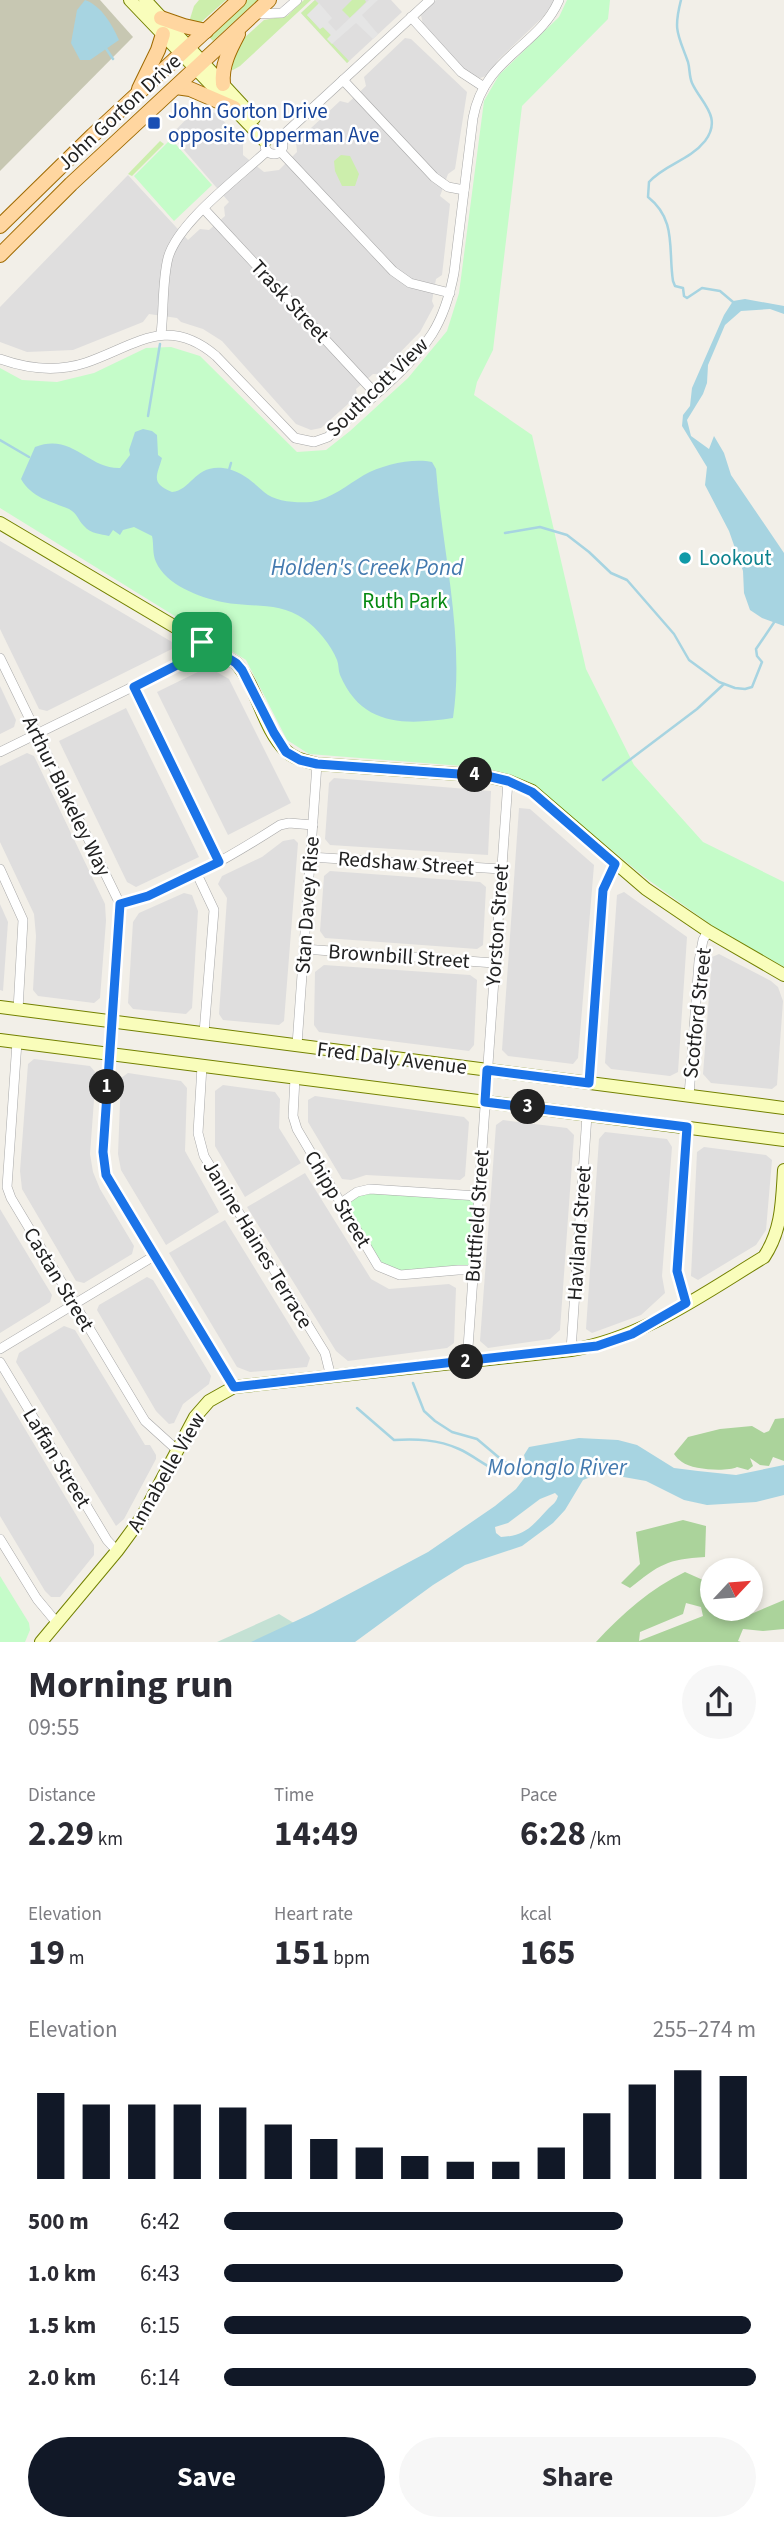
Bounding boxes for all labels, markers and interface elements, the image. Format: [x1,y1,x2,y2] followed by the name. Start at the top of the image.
[50,47,188,177] street label: John Gorton Drive
[168,96,379,150] place label: John Gorton Drive opposite Opperman Ave
[146,115,162,131] marker: John Gorton Drive opposite Opperman Ave
[244,253,336,349] street label: Trask Street
[319,330,435,444] street label: Southcott View
[699,543,772,573] place label: Lookout
[677,550,693,566] marker: Lookout
[271,551,464,584] water label: Holden's Creek Pond
[362,586,448,616] park label: Ruth Park
[172,612,232,672] pin
[183,623,221,661] icon: arrive
[15,711,119,882] street label: Arthur Blakeley Way
[458,758,492,792] pin: 4
[469,761,480,788] text: 4
[287,835,327,975] street label: Stan Davey Rise
[337,843,475,883] street label: Redshaw Street
[478,863,516,988] street label: Yorston Street
[327,936,471,976] street label: Brownbill Street
[675,946,719,1080] street label: Scotford Street
[315,1034,469,1082] street label: Fred Daly Avenue
[90,1070,124,1104] pin: 1
[101,1073,112,1100] text: 1
[510,1090,546,1124] pin: 3
[522,1093,533,1120] text: 3
[297,1145,379,1253] street label: Chipp Street
[457,1149,497,1283] street label: Buttfield Street
[196,1154,320,1334] street label: Janine Haines Terrace
[559,1165,599,1301] street label: Haviland Street
[16,1221,102,1337] street label: Castan Street
[448,1344,484,1380] pin: 2
[460,1348,471,1375] text: 2
[15,1403,99,1513] street label: Laffan Street
[120,1407,212,1537] street label: Annabelle View
[487,1451,628,1484] water label: Molonglo River
[700,1558,763,1620] north arrow
[700,1558,763,1621] map controls
[28,1658,233,1712] text: Morning run
[682,1665,756,1739] button: share
[28,1711,79,1744] text: 09:55
[28,1782,96,1809] text: Distance
[274,1782,314,1809] text: Time
[520,1782,557,1809] text: Pace
[28,1809,94,1859] text: 2.29
[274,1809,358,1859] text: 14:49
[520,1809,586,1859] text: 6:28
[94,1826,123,1853] text: km
[586,1826,622,1853] text: /km
[28,1901,102,1928] text: Elevation
[274,1901,353,1928] text: Heart rate
[520,1901,552,1928] text: kcal
[28,1928,65,1978] text: 19
[274,1928,329,1978] text: 151
[520,1928,575,1978] text: 165
[65,1945,85,1972] text: m
[329,1945,370,1972] text: bpm
[28,2013,118,2046] text: Elevation
[653,2013,756,2046] text: 255–274 m
[28,2205,89,2238] text: 500 m
[140,2205,180,2238] text: 6:42
[28,2257,96,2290] text: 1.0 km
[140,2257,180,2290] text: 6:43
[28,2309,96,2342] text: 1.5 km
[140,2309,180,2342] text: 6:15
[28,2361,96,2394] text: 2.0 km
[140,2361,180,2394] text: 6:14
[28,2437,385,2517] button: Save
[399,2437,756,2517] button: Share

